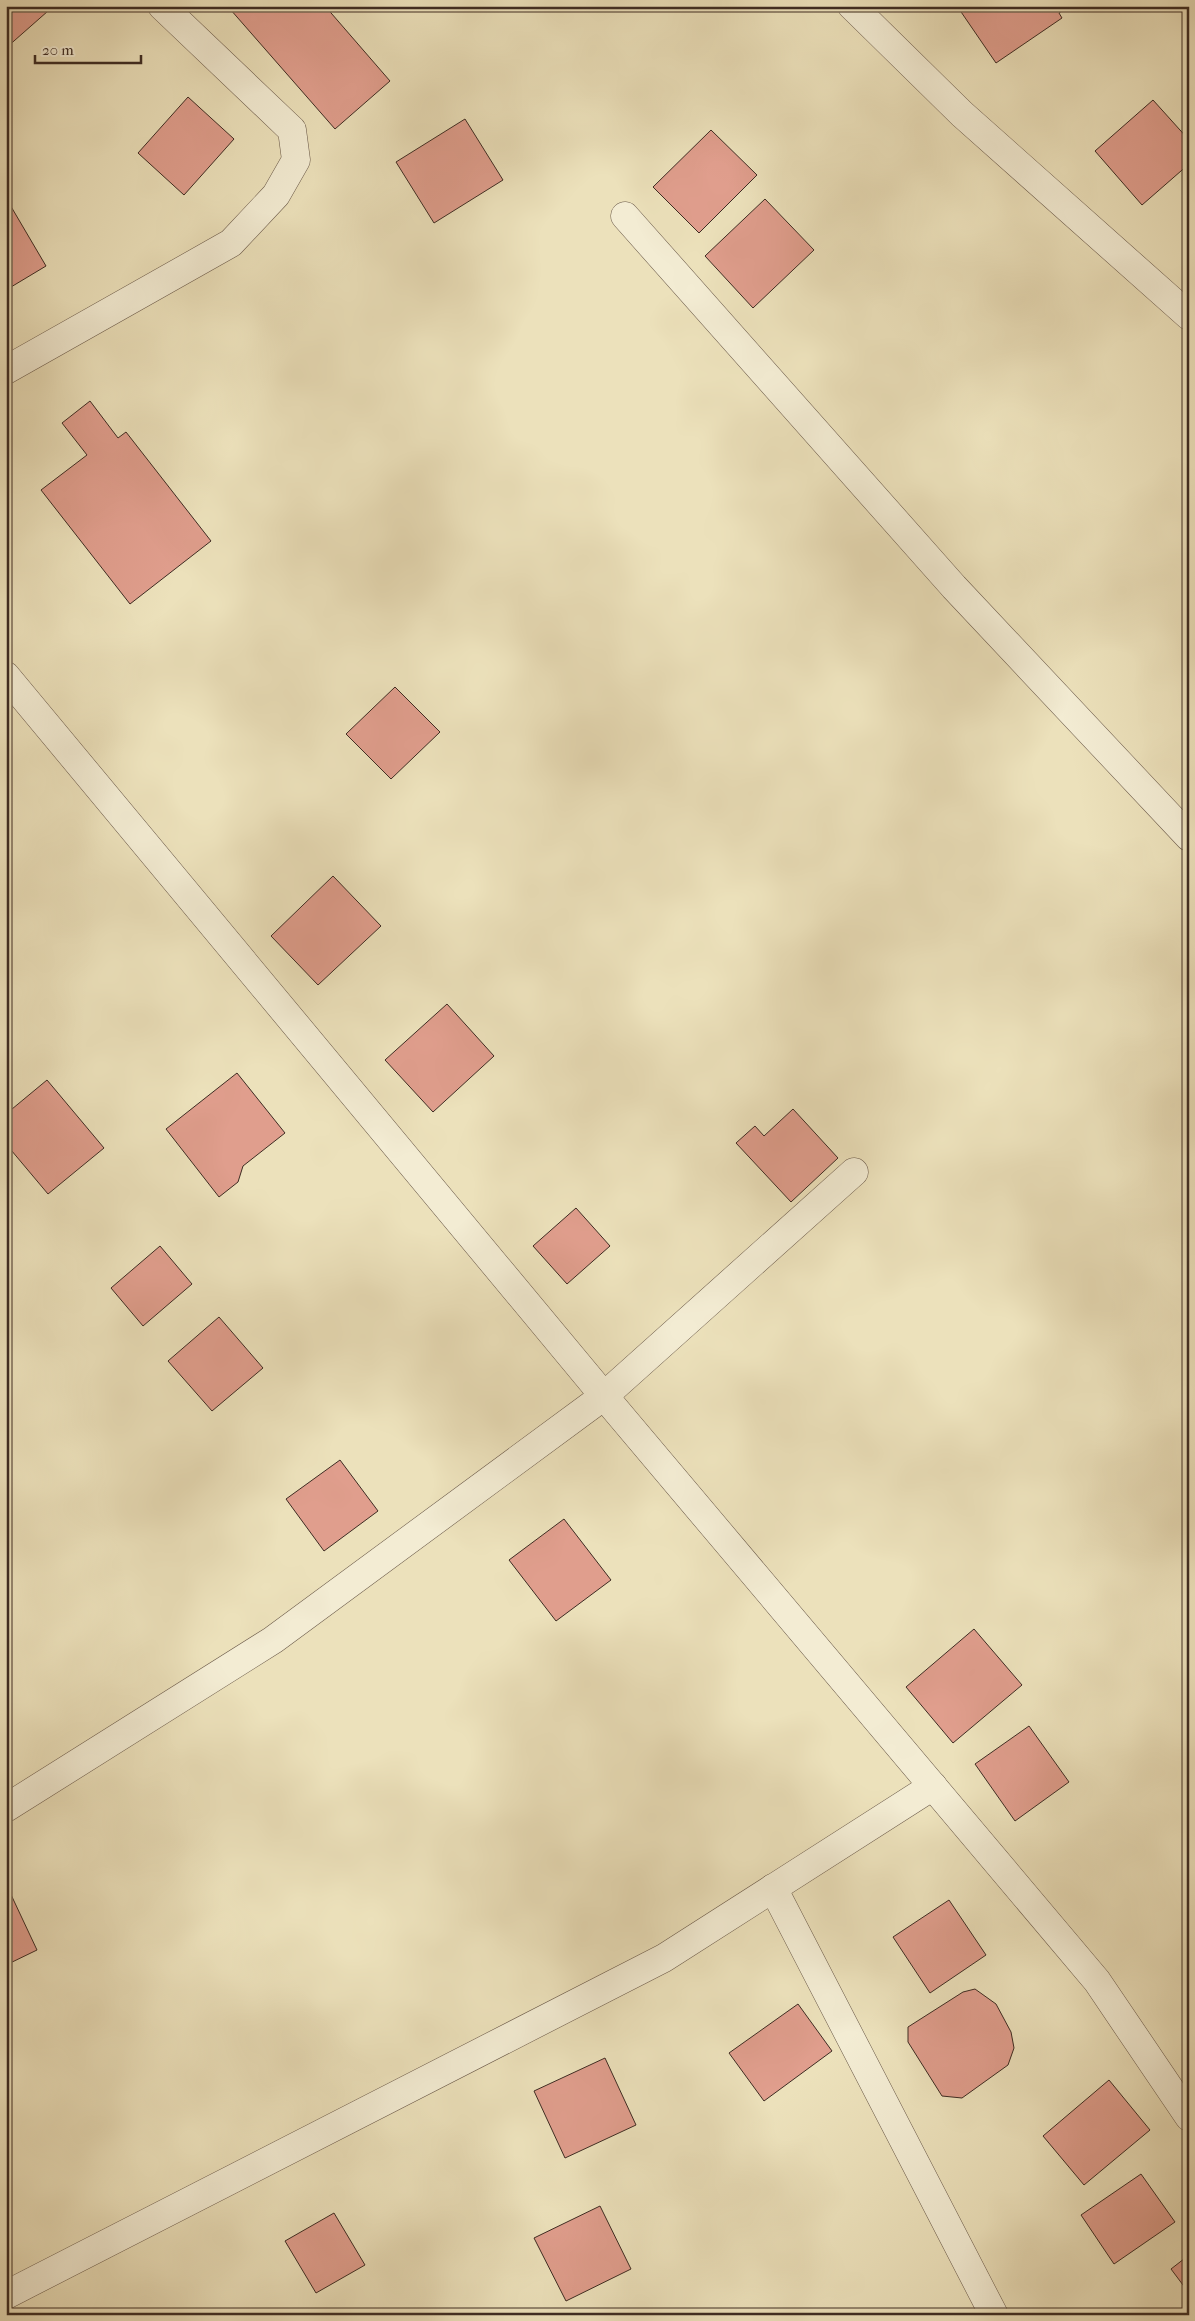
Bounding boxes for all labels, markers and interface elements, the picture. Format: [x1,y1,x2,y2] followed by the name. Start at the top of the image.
[35,32,141,64] scale bar
[42,41,74,59] text: 20 m

